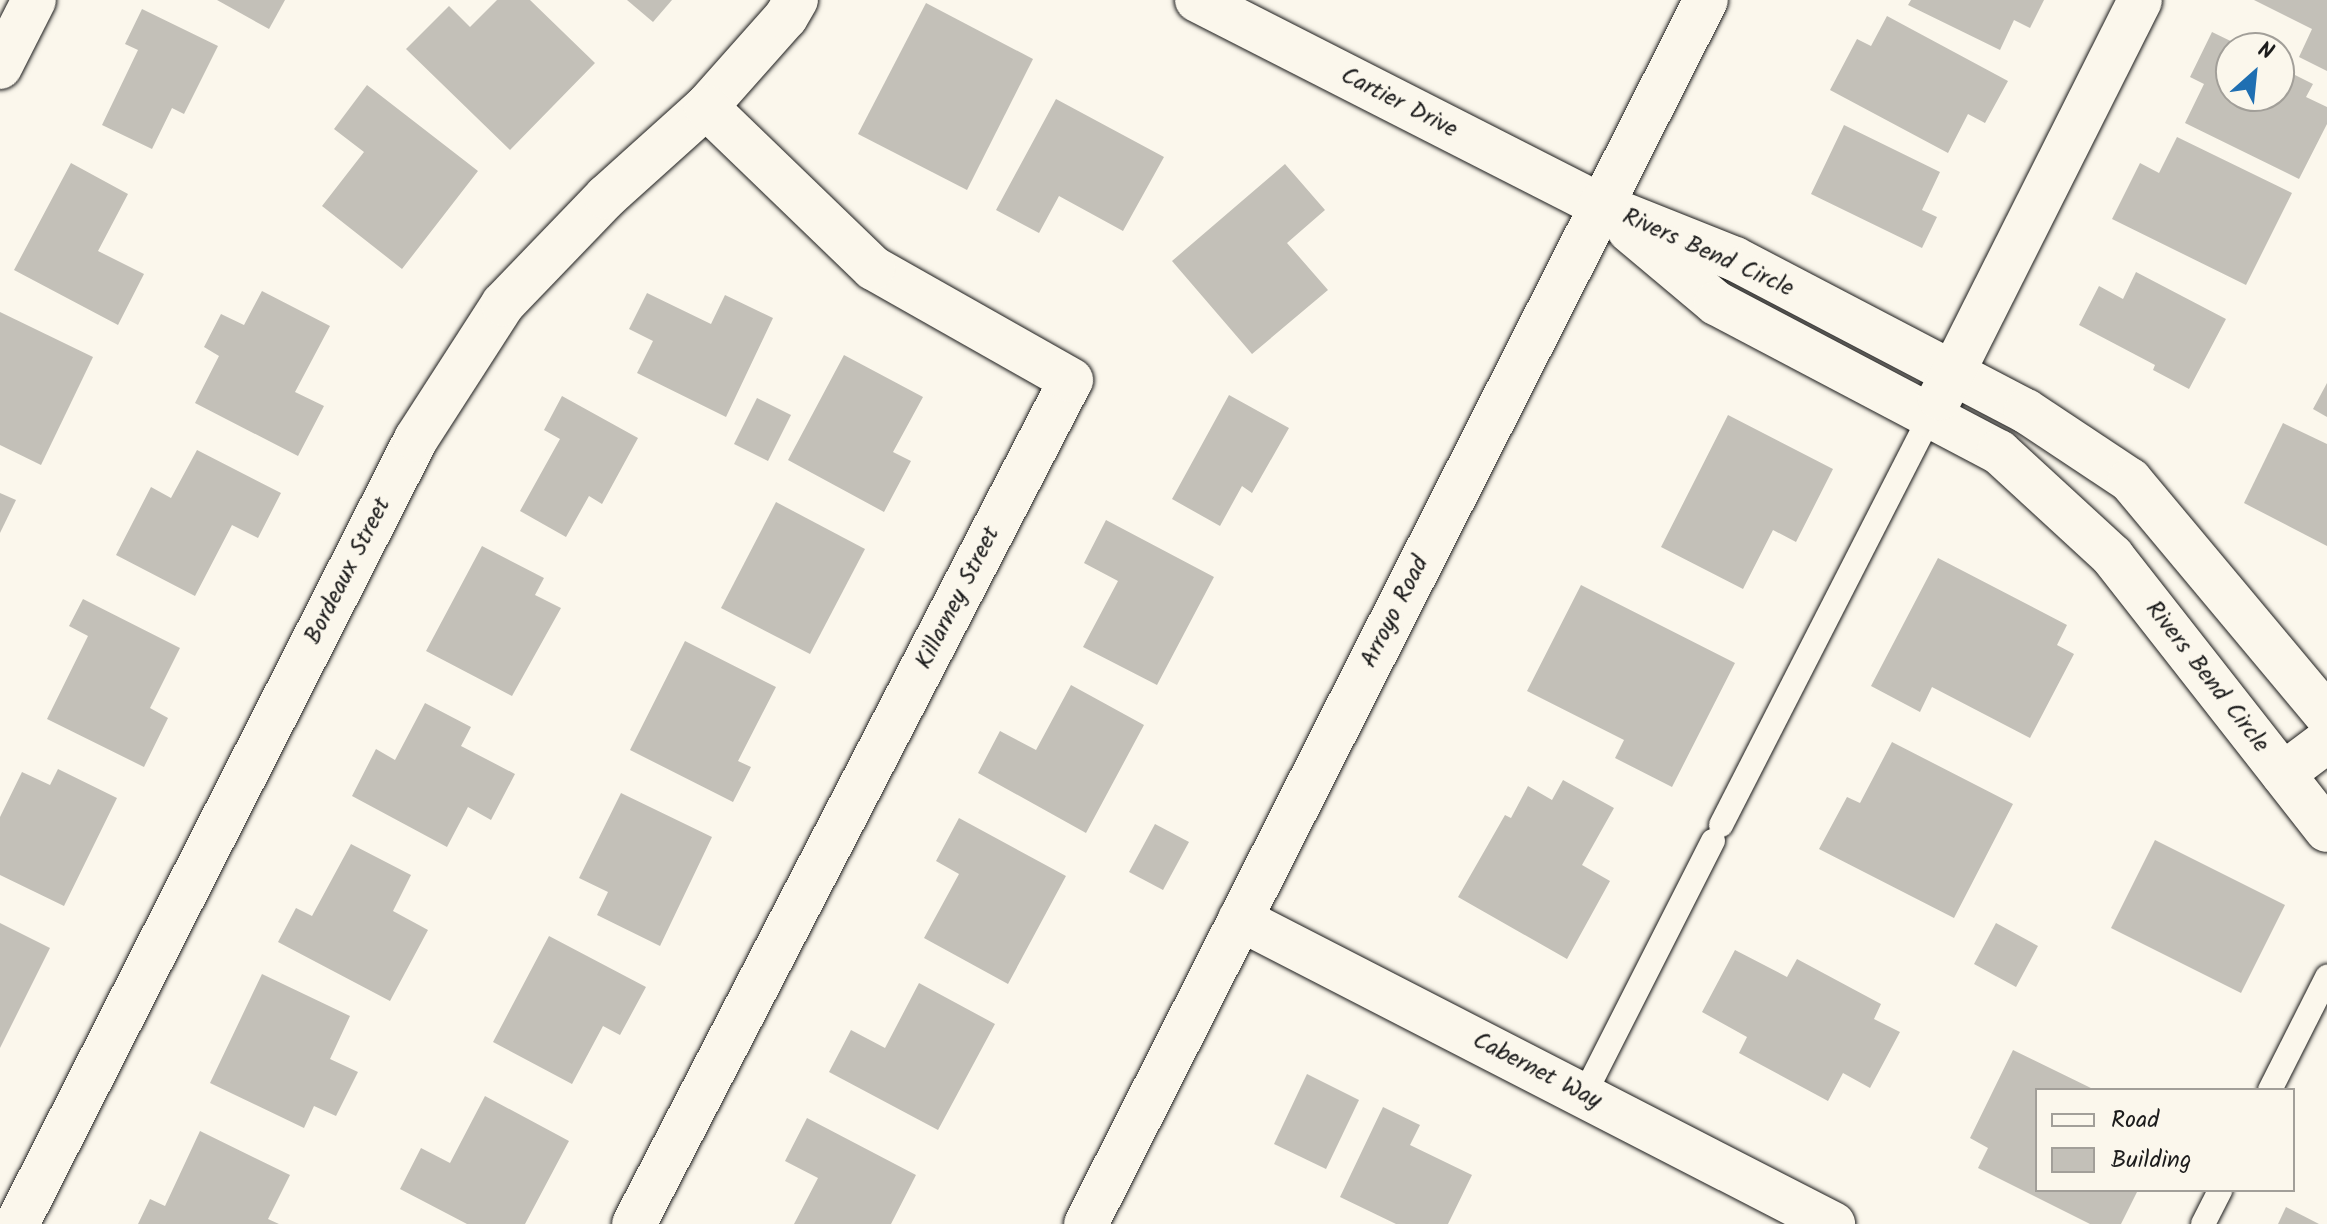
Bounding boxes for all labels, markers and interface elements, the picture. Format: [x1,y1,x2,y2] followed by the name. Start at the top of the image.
[2215,32,2295,112] north arrow
[2251,33,2279,71] text: N
[1336,61,1462,145] street label: Cartier Drive
[1618,202,1798,304] street label: Rivers Bend Circle
[299,493,397,649] street label: Bordeaux Street
[910,522,1006,674] street label: Killarney Street
[1355,551,1435,673] street label: Arroyo Road
[2139,596,2275,758] street label: Rivers Bend Circle
[1468,1026,1606,1116] street label: Cabernet Way
[2035,1088,2295,1192] legend
[2111,1101,2159,1140] text: Road
[2111,1141,2191,1180] text: Building

